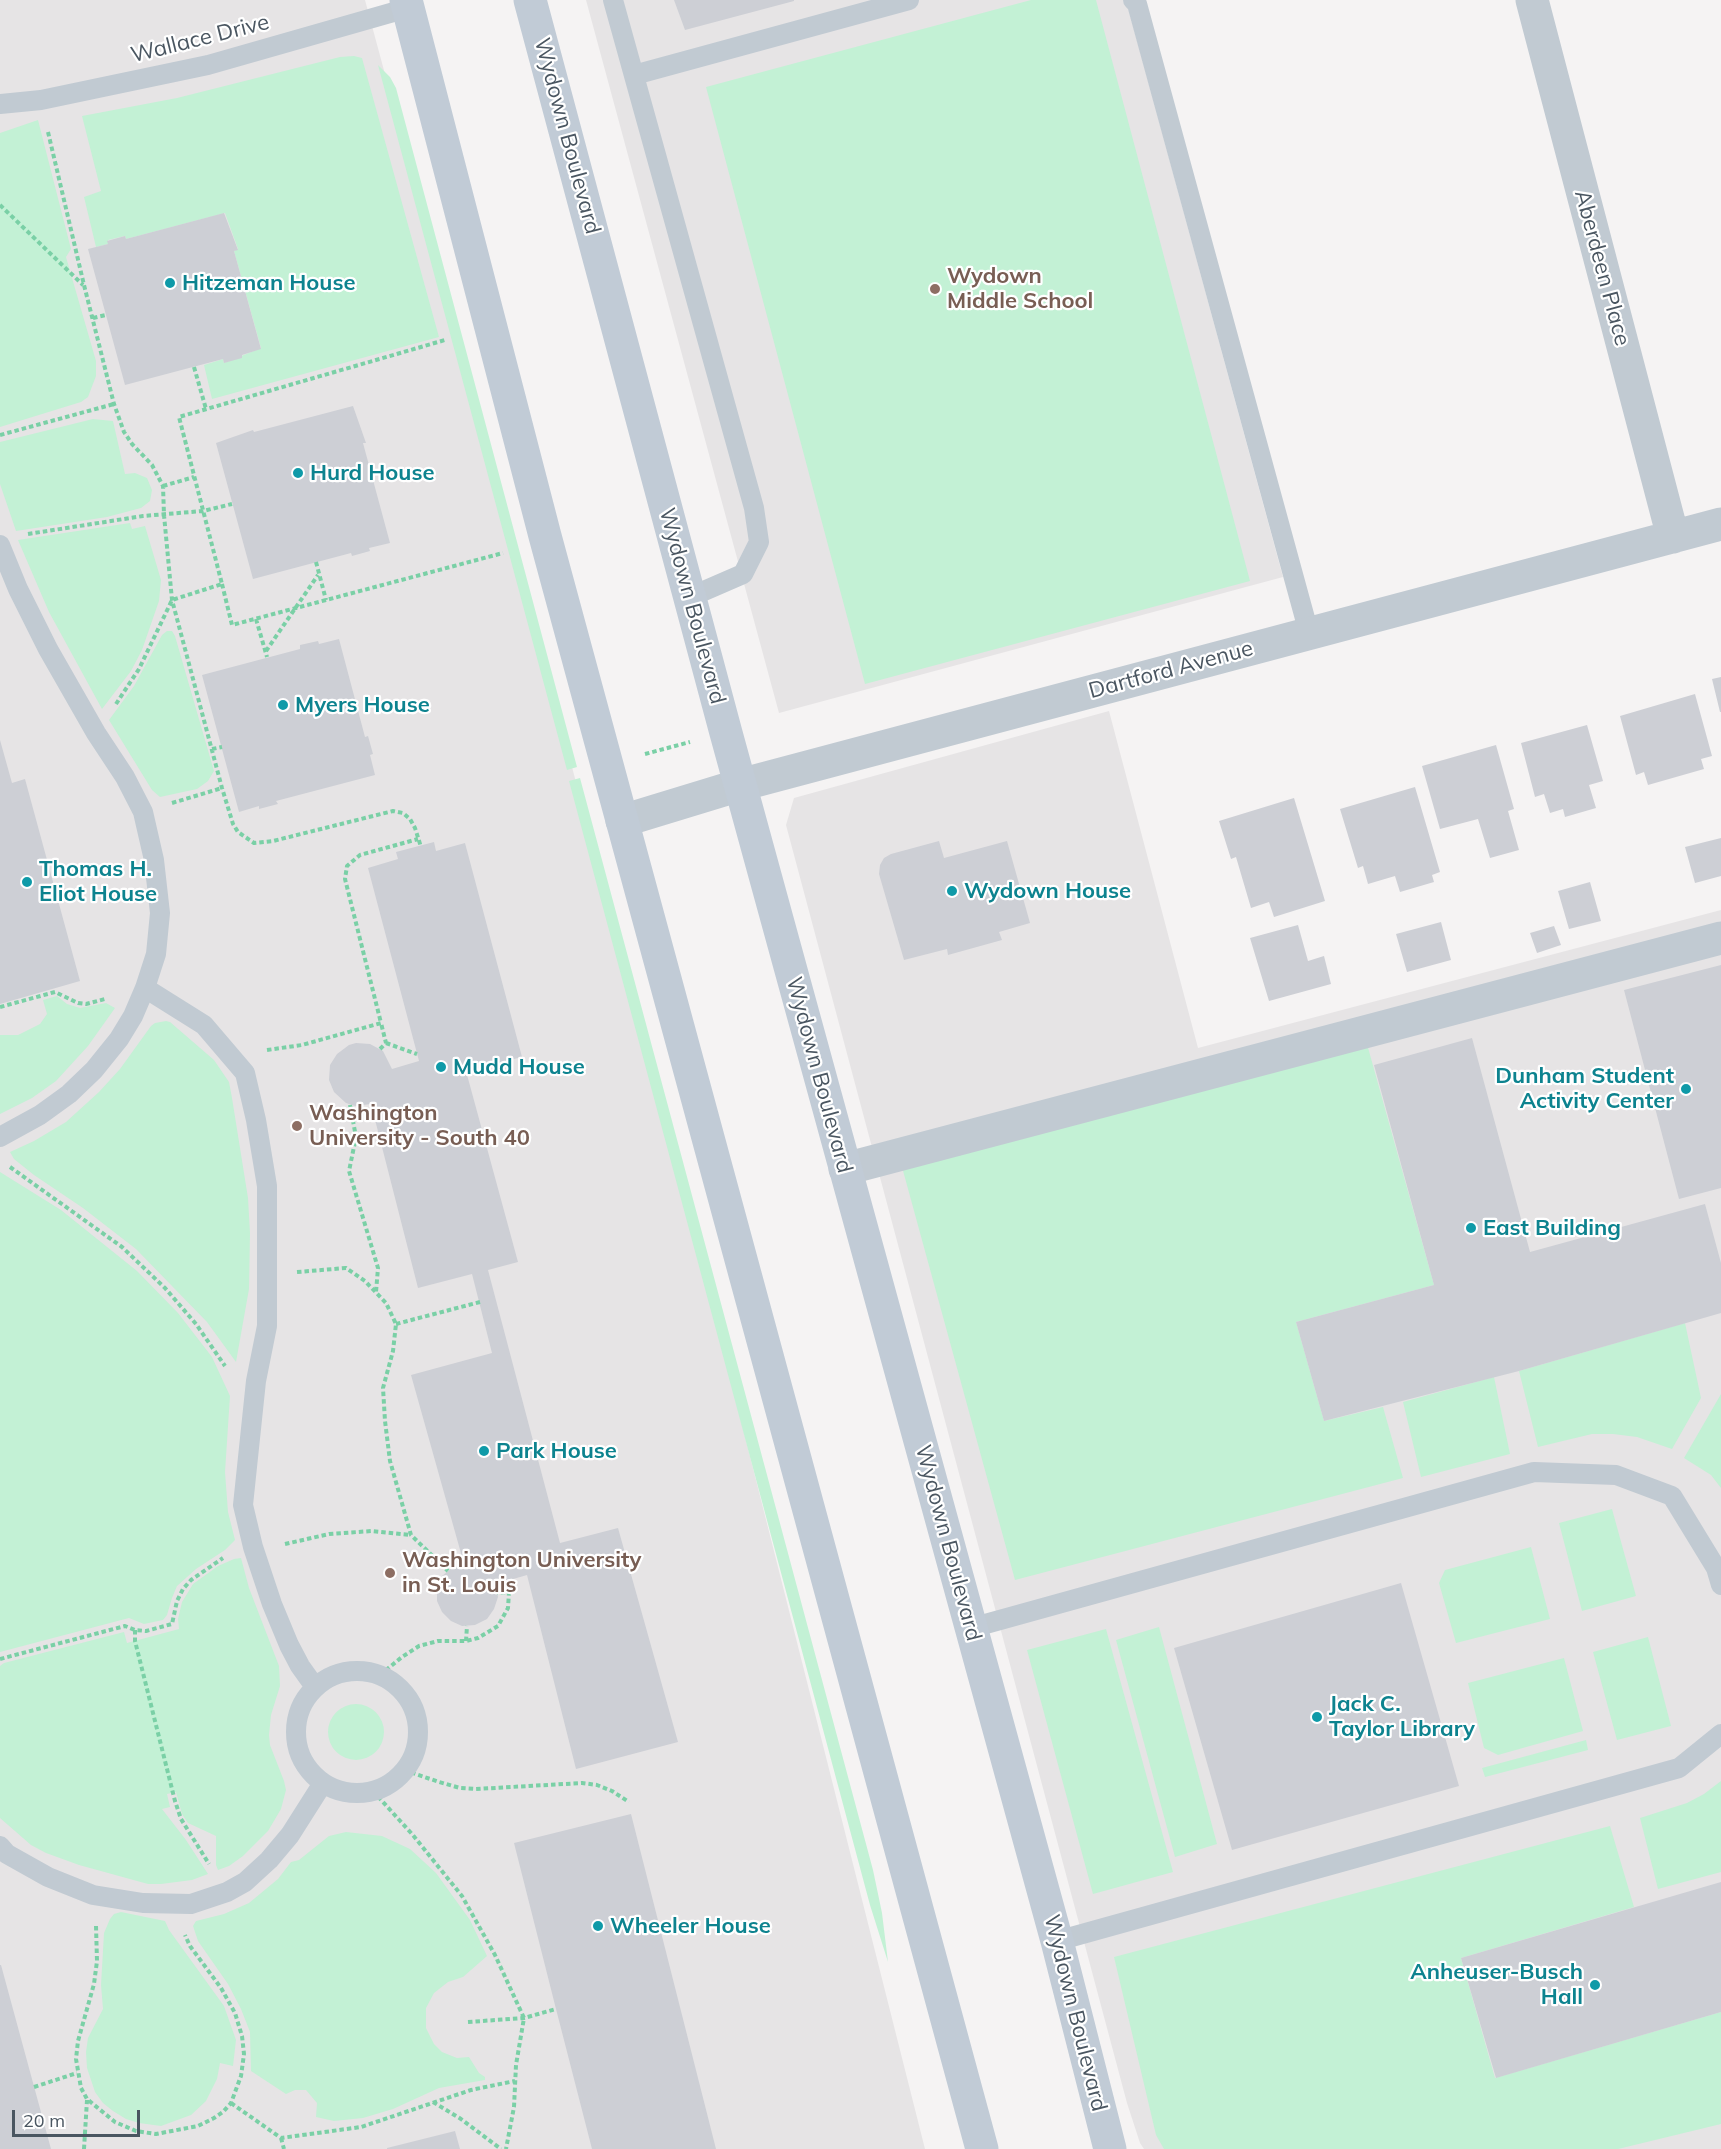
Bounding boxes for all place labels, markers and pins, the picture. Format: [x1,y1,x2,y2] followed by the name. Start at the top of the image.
[947,263,1093,314] place label: Wydown Middle School
[182,270,356,296] place label: Hitzeman House
[163,276,177,290] marker: Hitzeman House
[928,282,942,296] marker: Wydown Middle School
[310,460,435,486] place label: Hurd House
[291,466,305,480] marker: Hurd House
[295,692,430,718] place label: Myers House
[276,698,290,712] marker: Myers House
[39,856,157,908] place label: Thomas H. Eliot House
[20,875,34,889] marker: Thomas H. Eliot House
[964,878,1131,904] place label: Wydown House
[945,884,959,898] marker: Wydown House
[453,1054,585,1080] place label: Mudd House
[434,1060,448,1074] marker: Mudd House
[1495,1063,1674,1114] place label: Dunham Student Activity Center
[1679,1082,1693,1096] marker: Dunham Student Activity Center
[309,1100,530,1152] place label: Washington University - South 40
[290,1119,304,1133] marker: Washington University - South 40
[1483,1215,1621,1241] place label: East Building
[1464,1221,1478,1235] marker: East Building
[496,1438,617,1464] place label: Park House
[477,1444,491,1458] marker: Park House
[402,1547,641,1598] place label: Washington University in St. Louis
[383,1566,397,1580] marker: Washington University in St. Louis
[1329,1691,1475,1742] place label: Jack C. Taylor Library
[1310,1710,1324,1724] marker: Jack C. Taylor Library
[610,1913,771,1939] place label: Wheeler House
[591,1919,605,1933] marker: Wheeler House
[1410,1959,1583,2011] place label: Anheuser-Busch Hall
[1588,1978,1602,1992] marker: Anheuser-Busch Hall

